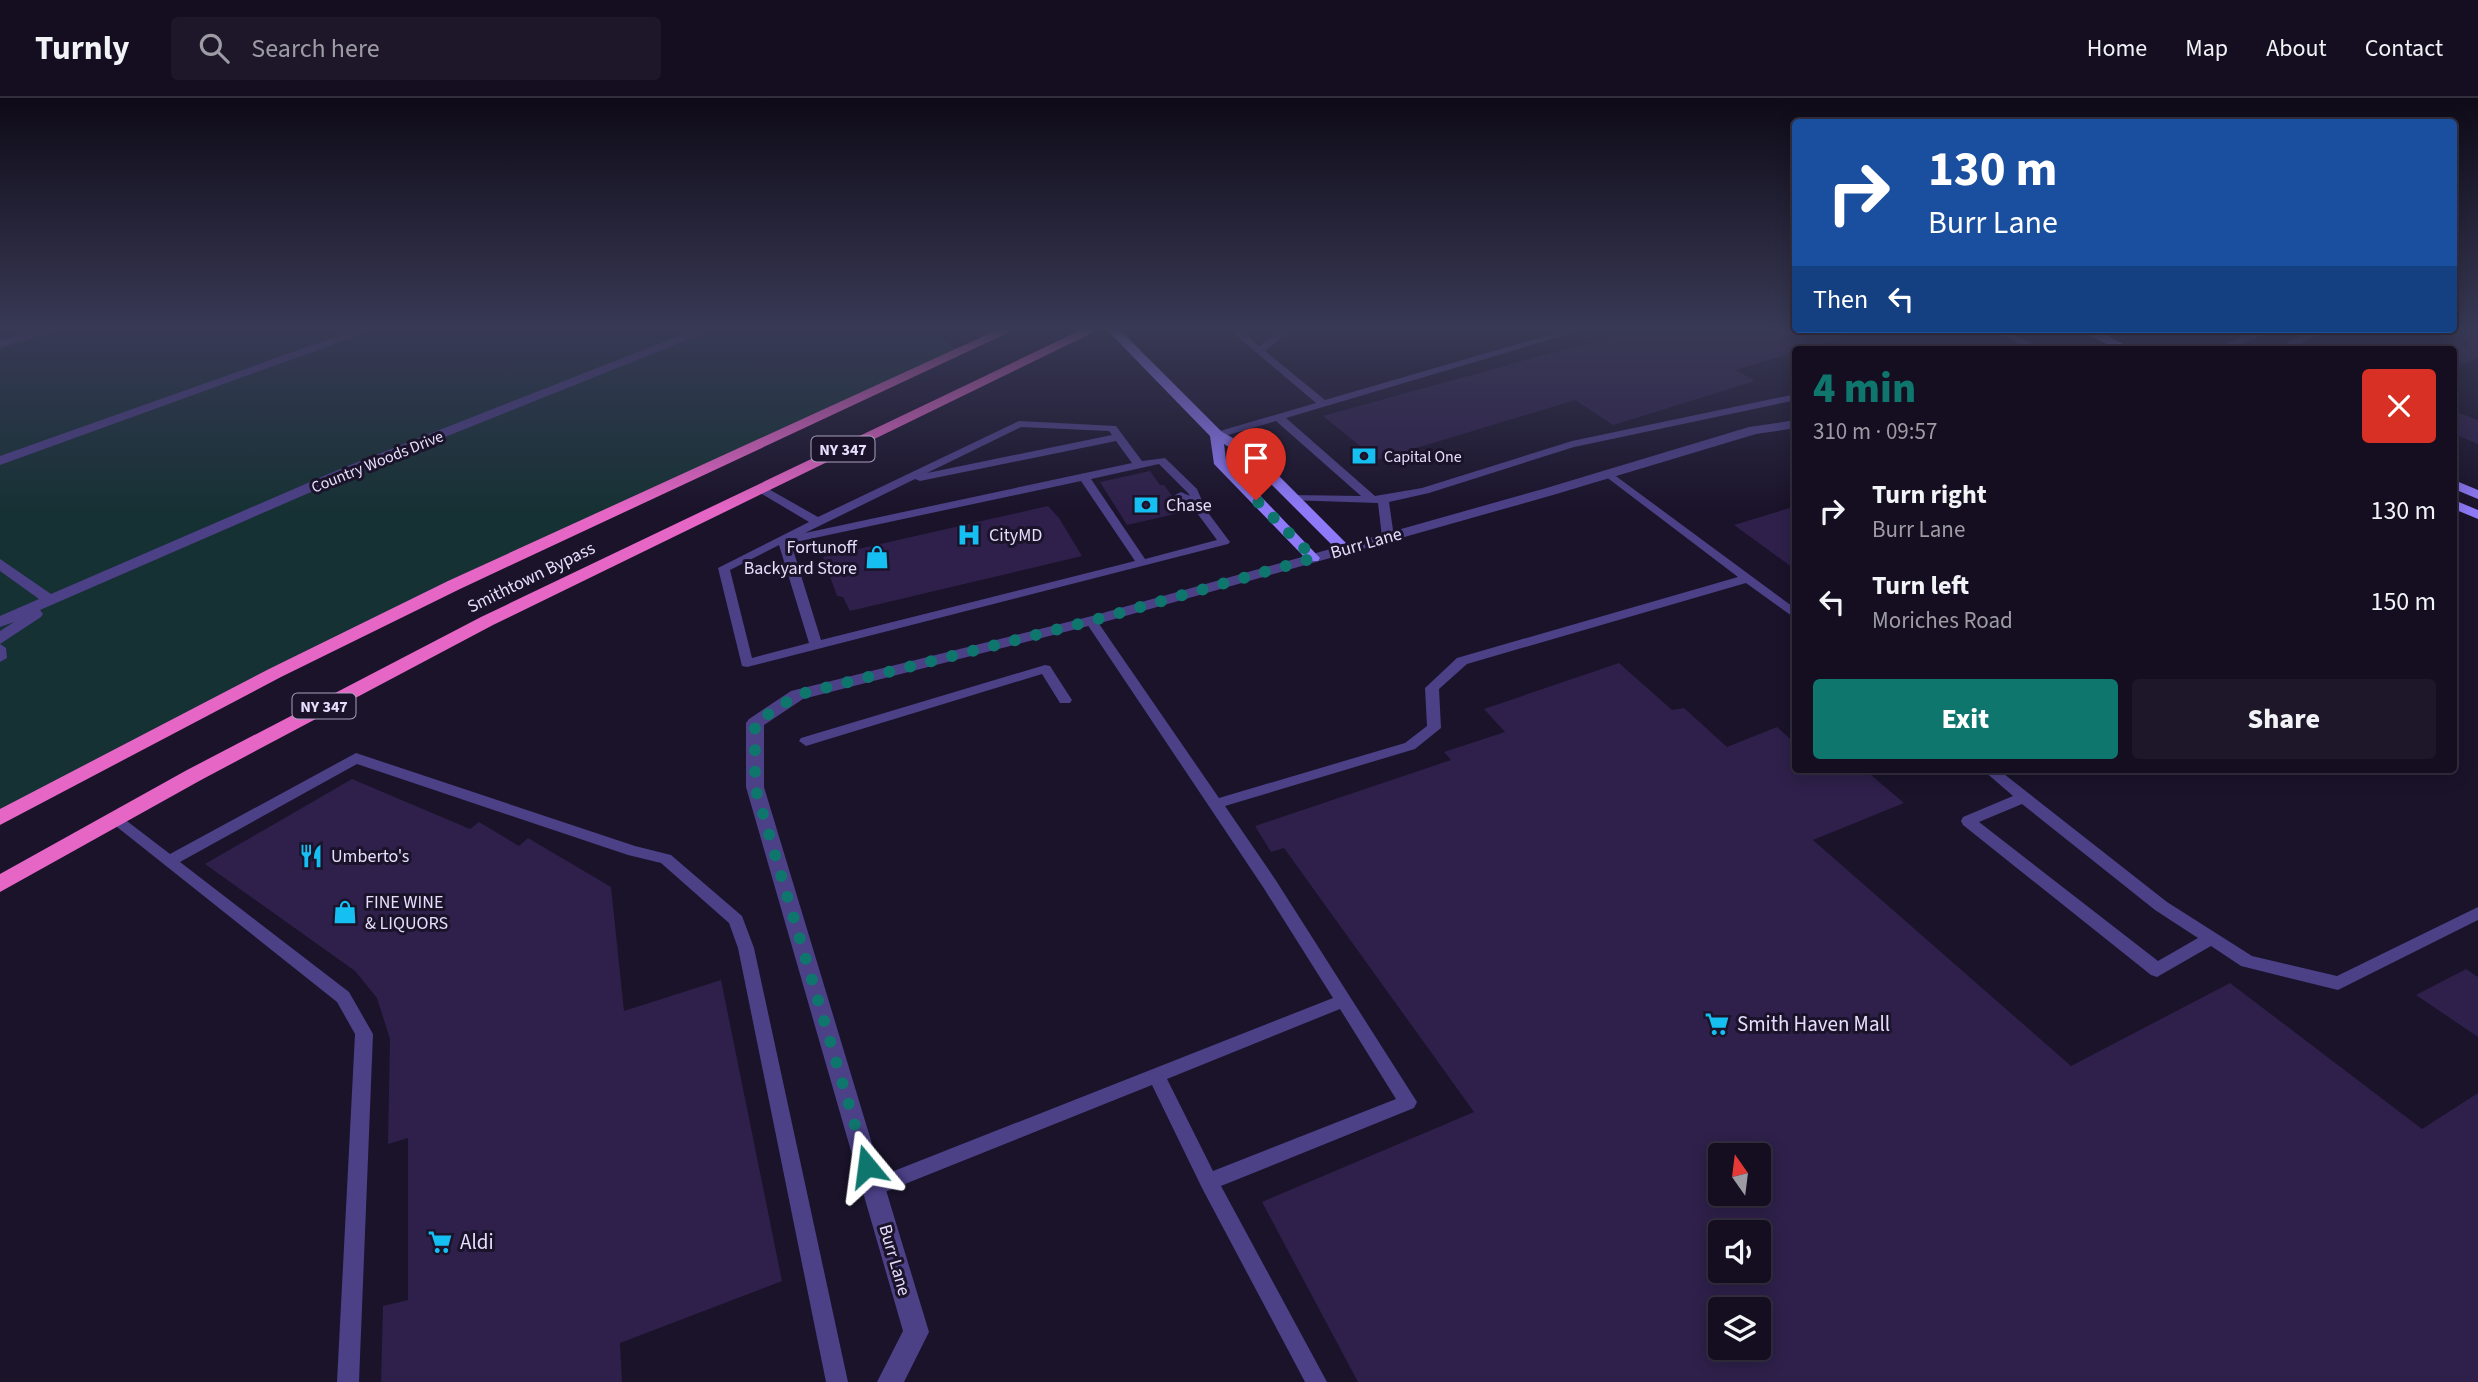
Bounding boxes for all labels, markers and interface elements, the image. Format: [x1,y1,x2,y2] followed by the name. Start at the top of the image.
[171,17,661,80] search box
[35,25,129,72] text: Turnly
[195,29,233,67] icon: search
[251,30,380,67] text: Search here
[2087,31,2147,66] text: Home
[2185,31,2228,66] text: Map
[2266,31,2327,66] text: About
[2365,31,2443,66] text: Contact
[1928,135,2057,205] text: 130 m
[1813,147,1904,238] icon: right
[1928,200,2058,246] text: Burr Lane
[1882,280,1920,318] icon: left
[1813,281,1868,318] text: Then
[1813,359,1916,419] text: 4 min
[2362,369,2436,443] button: close
[1813,415,1937,448] text: 310 m · 09:57
[308,425,447,498] street label: Country Woods Drive
[1226,428,1286,500] pin
[812,436,874,462] road number: NY 347
[1237,439,1275,477] icon: arrive
[1350,442,1378,470] bank icon: Capital One
[1384,446,1462,468] place label: Capital One
[1872,476,1987,513] text: Turn right
[1132,491,1160,519] bank icon: Chase
[1813,492,1851,530] icon: right
[2370,492,2436,529] text: 130 m
[1166,493,1212,518] place label: Chase
[1872,513,1965,546] text: Burr Lane
[955,521,983,549] hospital icon: CityMD
[1328,521,1405,566] street label: Burr Lane
[989,523,1042,548] place label: CityMD
[744,535,858,581] place label: Fortunoff Backyard Store
[463,536,599,619] street label: Smithtown Bypass
[863,543,891,571] shop icon: Fortunoff Backyard Store
[1872,567,1969,604] text: Turn left
[1813,583,1851,621] icon: left
[2370,583,2436,620] text: 150 m
[1872,604,2013,637] text: Moriches Road
[1813,679,2118,759] button: Exit
[2132,679,2436,759] button: Share
[292,694,356,719] road number: NY 347
[297,842,325,870] restaurant icon: Umberto's
[331,844,409,869] place label: Umberto's
[365,890,448,936] place label: FINE WINE & LIQUORS
[331,898,359,926] shop icon: FINE WINE & LIQUORS
[1737,1009,1890,1039] place label: Smith Haven Mall
[1703,1010,1731,1038] supermarket icon: Smith Haven Mall
[830,1129,904,1203] position arrow
[1708,1143,1771,1206] north arrow
[1708,1143,1771,1360] map controls
[1708,1220,1771,1283] button: sound
[872,1222,917,1299] street label: Burr Lane
[460,1227,494,1257] place label: Aldi
[426,1228,454,1256] supermarket icon: Aldi
[1708,1297,1771,1360] button: layers

